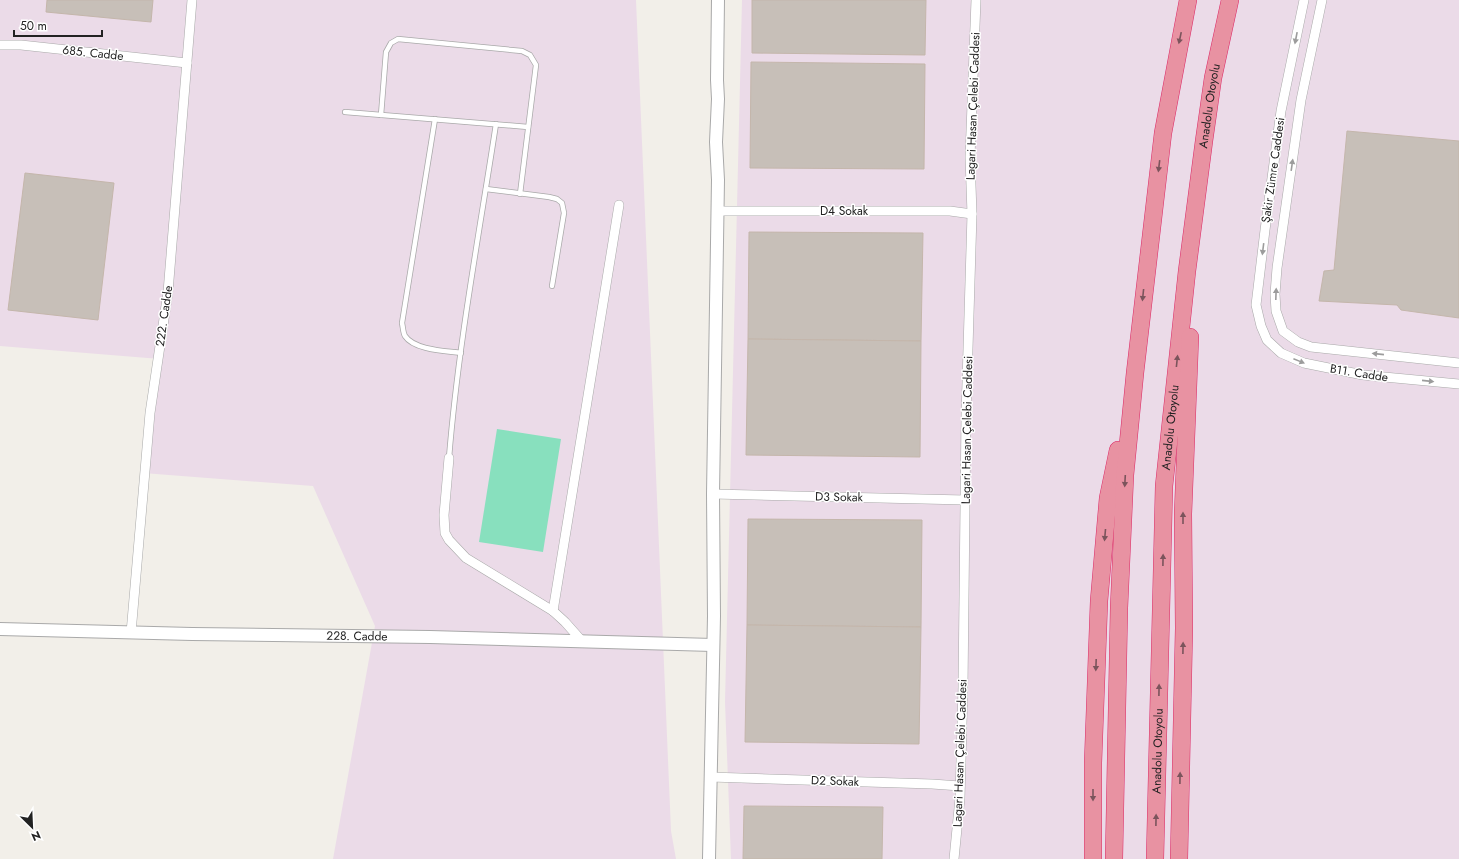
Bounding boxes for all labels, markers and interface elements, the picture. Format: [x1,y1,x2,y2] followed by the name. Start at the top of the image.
[14,12,102,38] scale bar
[20,17,47,35] text: 50 m
[961,32,985,180] street label: Lagari Hasan Çelebi Caddesi
[1177,32,1183,44] one-way arrow
[1293,32,1299,44] one-way arrow
[62,41,124,65] street label: 685. Cadde
[1194,62,1225,149] street label: Anadolu Otoyolu
[1257,116,1289,224] street label: Şakir Zümre Caddesi
[1289,159,1295,171] one-way arrow
[1155,160,1162,172] one-way arrow
[820,202,869,220] street label: D4 Sokak
[1259,243,1266,256] one-way arrow
[151,284,177,348] street label: 222. Cadde
[1272,288,1279,300] one-way arrow
[1140,289,1147,301] one-way arrow
[1372,351,1384,358] one-way arrow
[1174,355,1181,367] one-way arrow
[957,356,977,504] street label: Lagari Hasan Çelebi Caddesi
[1294,358,1306,364] one-way arrow
[1329,360,1389,386] street label: B11. Cadde
[1422,378,1434,384] one-way arrow
[1157,384,1184,471] street label: Anadolu Otoyolu
[1122,475,1128,488] one-way arrow
[815,488,864,506] street label: D3 Sokak
[1180,511,1186,524] one-way arrow
[1101,529,1108,541] one-way arrow
[1159,554,1166,566] one-way arrow
[326,627,388,645] street label: 228. Cadde
[1180,641,1186,654] one-way arrow
[1093,659,1099,672] one-way arrow
[948,679,972,827] street label: Lagari Hasan Çelebi Caddesi
[1156,684,1163,696] one-way arrow
[1148,708,1168,794] street label: Anadolu Otoyolu
[811,771,860,791] street label: D2 Sokak
[1177,772,1184,784] one-way arrow
[1090,789,1096,802] one-way arrow
[12,807,52,847] north arrow
[1153,813,1159,826] one-way arrow
[29,827,43,845] text: N

